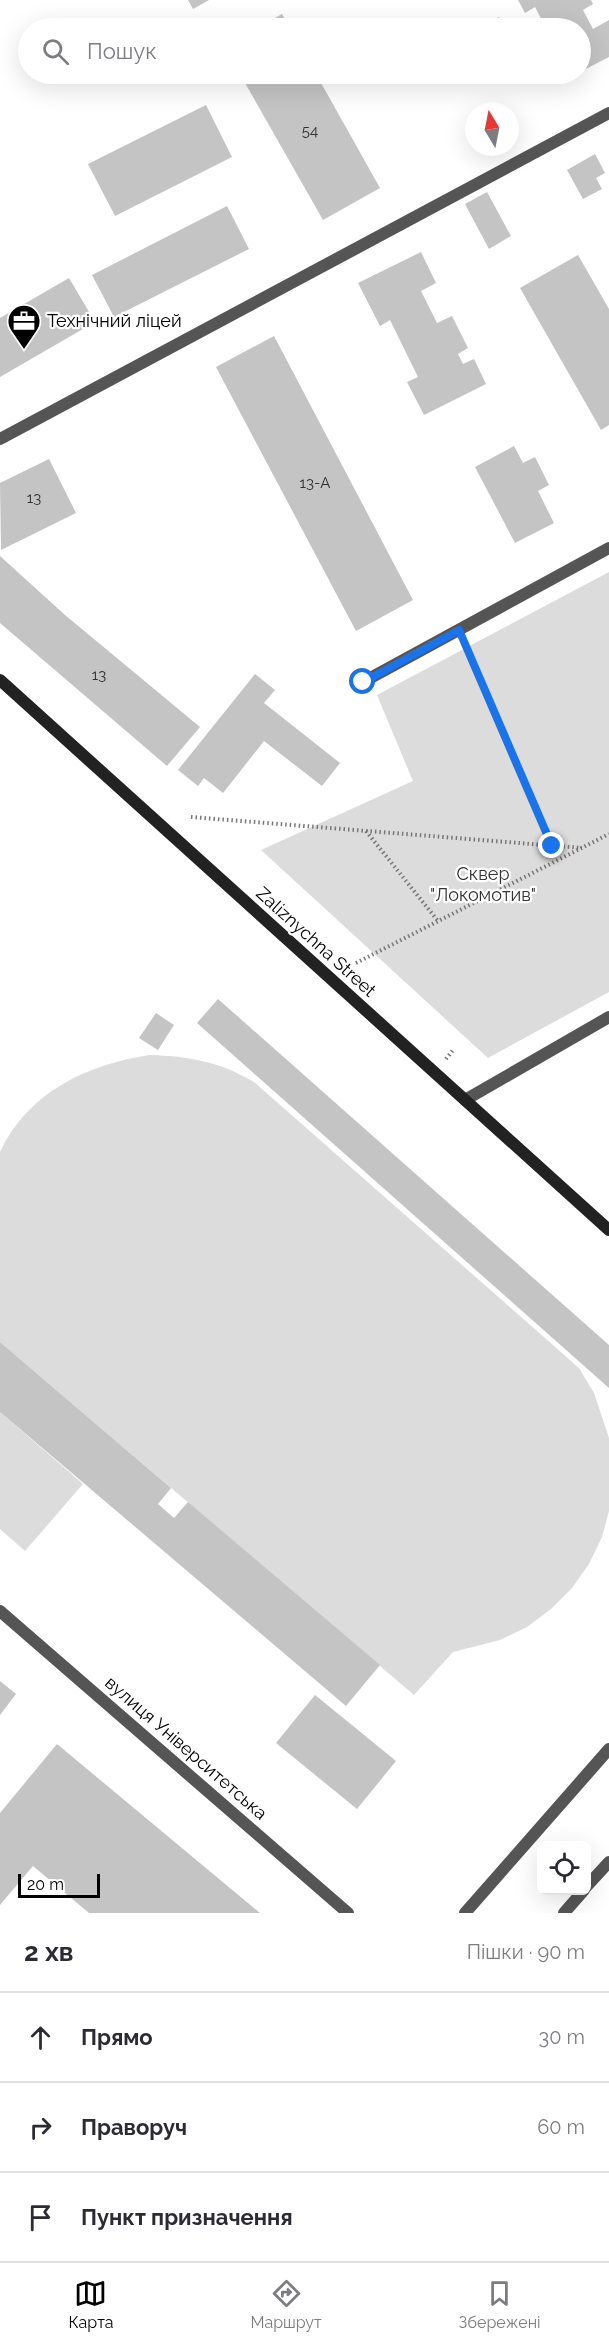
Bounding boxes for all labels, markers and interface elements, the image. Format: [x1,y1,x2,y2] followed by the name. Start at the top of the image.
[18,18,591,84] search box
[39,35,72,68] icon: search
[87,38,157,64] text: Пошук
[465,102,519,156] north arrow
[302,122,318,140] house number: 54
[6,303,42,350] office icon: Технічний ліцей
[47,310,182,331] place label: Технічний ліцей
[300,474,330,492] house number: 13-А
[27,489,41,507] house number: 13
[92,666,106,684] house number: 13
[349,668,375,694] route start
[538,832,564,858] route end
[430,863,536,905] park label: Сквер "Локомотив"
[252,882,380,1001] street label: Zaliznychna Street
[101,1672,272,1824] street label: вулиця Університетська
[537,1841,591,1895] map controls
[537,1841,591,1895] button: locate
[18,1871,100,1898] scale bar
[27,1875,64,1894] text: 20 m
[24,1937,73,1967] text: 2 хв
[467,1940,585,1964] text: Пішки · 90 m
[24,2021,57,2054] icon: ahead
[81,2024,153,2050] text: Прямо
[539,2025,585,2049] text: 30 m
[24,2111,57,2144] icon: right
[81,2114,187,2140] text: Праворуч
[537,2115,585,2139] text: 60 m
[24,2201,57,2234] icon: arrive
[81,2204,293,2230] text: Пункт призначення
[68,2277,114,2332] tab: Карта
[250,2277,322,2332] tab: Маршрут
[459,2277,541,2332] tab: Збережені

